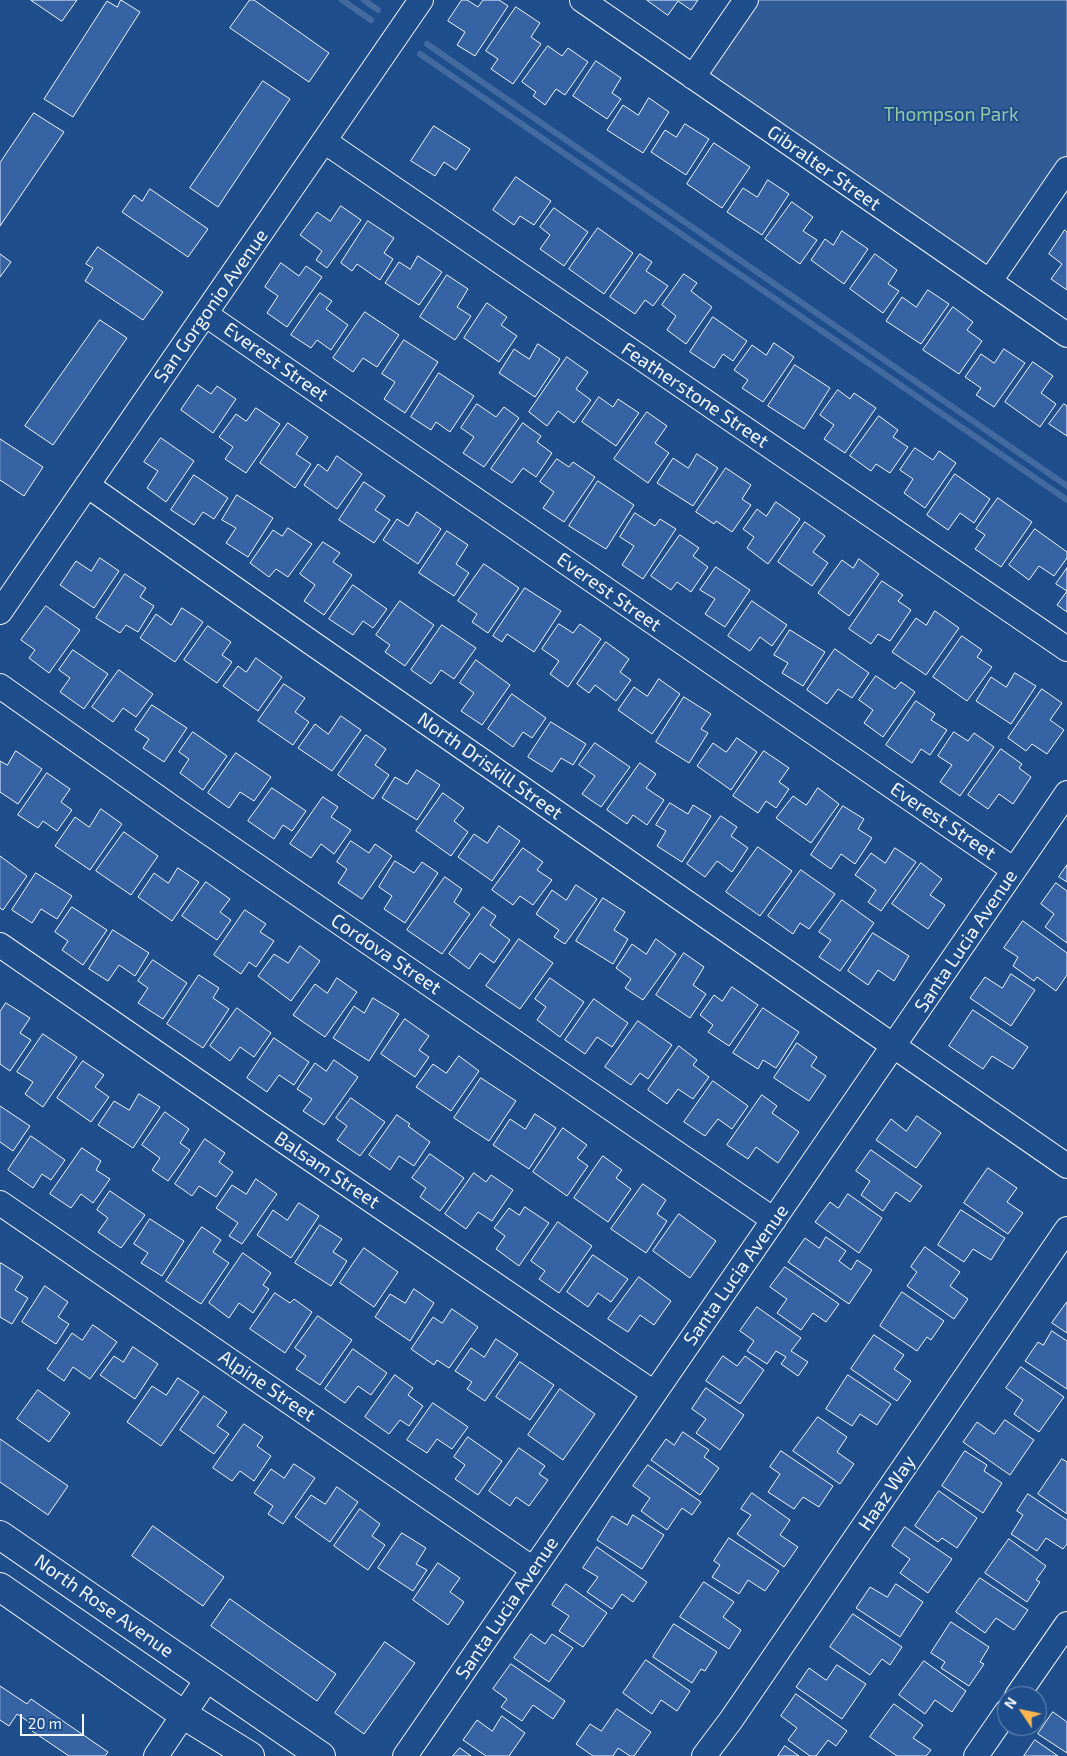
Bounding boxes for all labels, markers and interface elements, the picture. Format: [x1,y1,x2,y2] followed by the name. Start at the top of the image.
[883,104,1019,126] park label: Thompson Park
[763,120,885,216] street label: Gibralter Street
[149,225,273,387] street label: San Gorgonio Avenue
[219,318,333,406] street label: Everest Street
[617,337,773,453] street label: Featherstone Street
[552,548,666,636] street label: Everest Street
[413,707,567,825] street label: North Driskill Street
[886,777,1000,865] street label: Everest Street
[910,865,1022,1017] street label: Santa Lucia Avenue
[327,909,445,999] street label: Cordova Street
[270,1127,384,1213] street label: Balsam Street
[679,1200,793,1350] street label: Santa Lucia Avenue
[214,1345,320,1427] street label: Alpine Street
[854,1451,920,1535] street label: Haaz Way
[451,1532,563,1684] street label: Santa Lucia Avenue
[30,1549,178,1663] street label: North Rose Avenue
[997,1686,1047,1736] north arrow
[1000,1694,1020,1712] text: N
[22,1704,86,1736] scale bar
[28,1714,62,1732] text: 20 m

